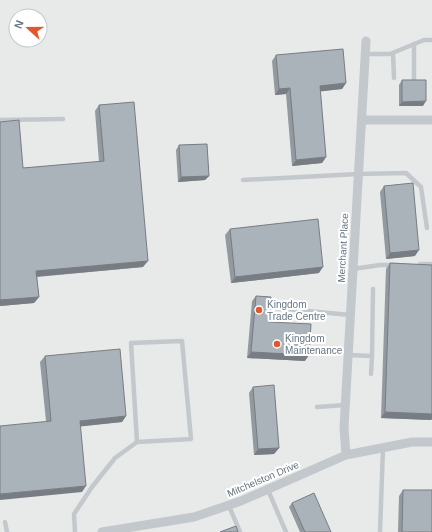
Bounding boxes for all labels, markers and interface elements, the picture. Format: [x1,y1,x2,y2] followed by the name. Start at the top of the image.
[8,8,48,48] north arrow
[12,19,26,30] text: N
[336,213,350,283] street label: Merchant Place
[267,299,326,322] place label: Kingdom Trade Centre
[254,305,264,315] marker: Kingdom Trade Centre
[285,333,343,356] place label: Kingdom Maintenance
[272,339,282,349] marker: Kingdom Maintenance
[226,459,301,499] street label: Mitchelston Drive

